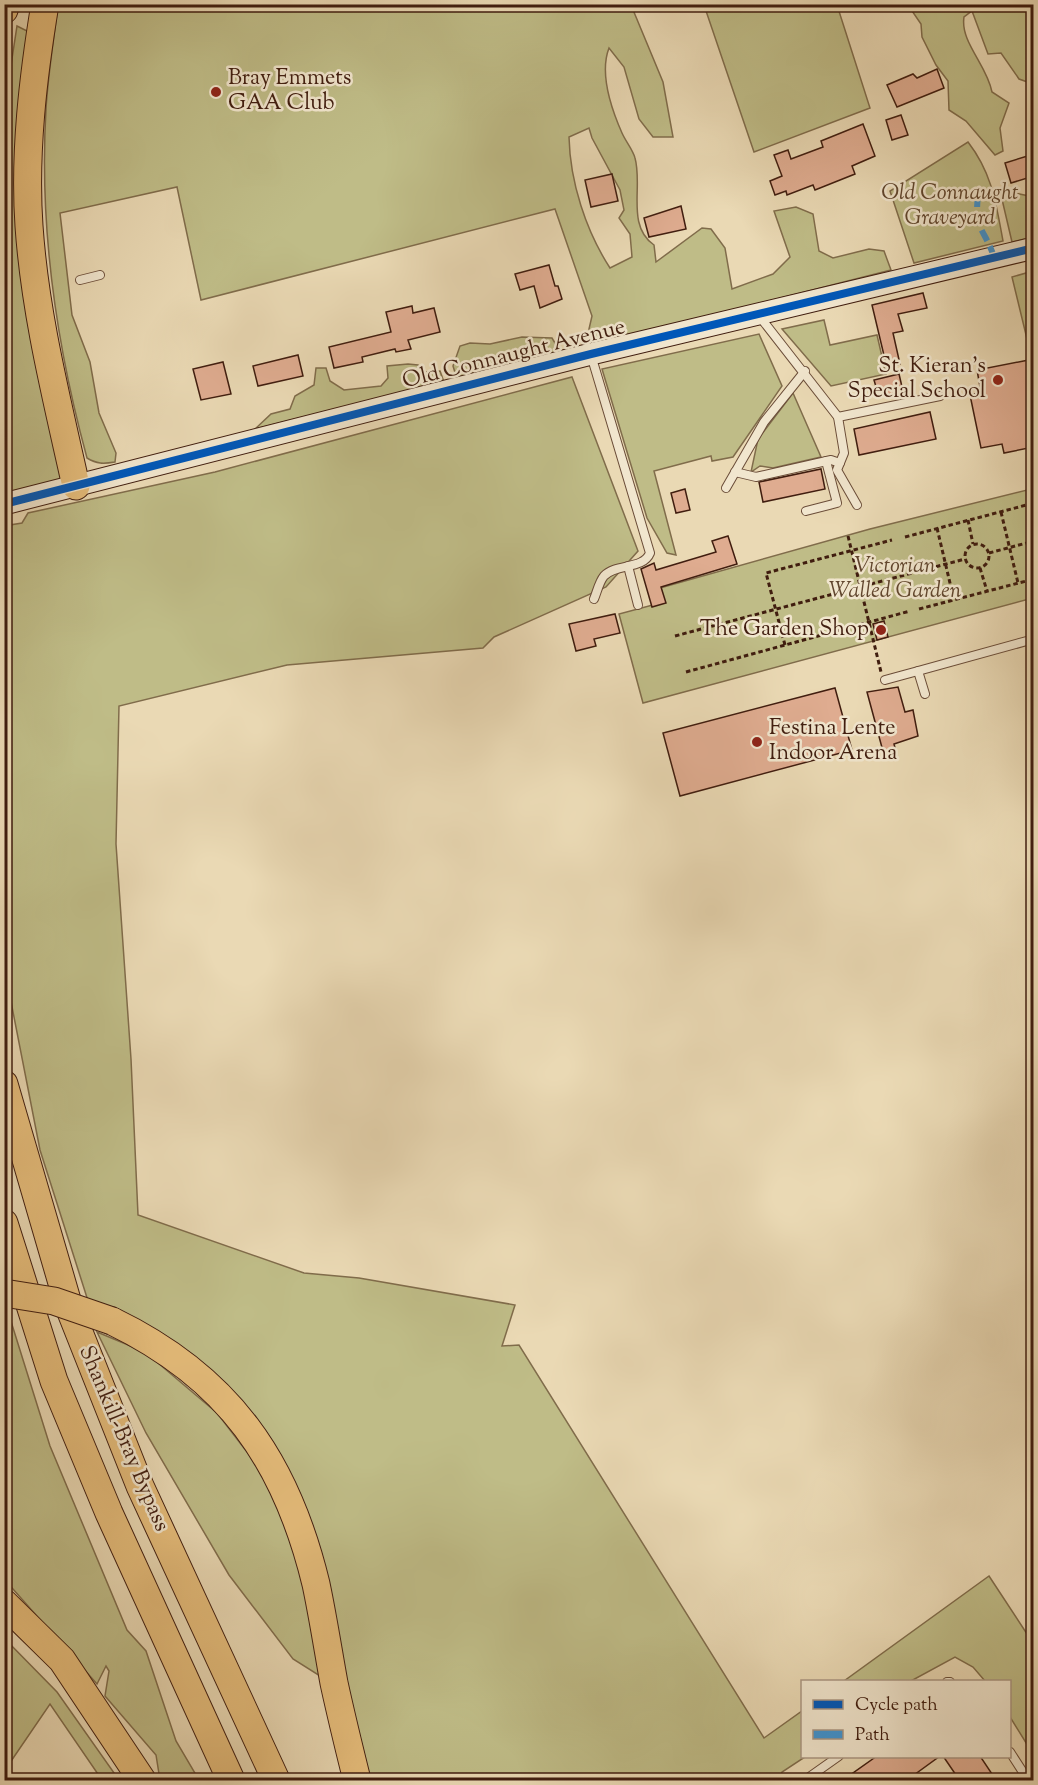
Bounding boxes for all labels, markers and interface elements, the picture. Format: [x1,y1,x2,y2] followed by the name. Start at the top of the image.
[228,63,351,120] place label: Bray Emmets GAA Club
[209,85,223,99] marker: Bray Emmets GAA Club
[881,178,1019,235] park label: Old Connaught Graveyard
[399,312,629,398] street label: Old Connaught Avenue
[848,351,986,408] place label: St. Kieran’s Special School
[991,373,1005,387] marker: St. Kieran’s Special School
[829,551,962,608] park label: Victorian Walled Garden
[700,614,869,646] place label: The Garden Shop
[874,623,888,637] marker: The Garden Shop
[769,713,897,770] place label: Festina Lente Indoor Arena
[750,735,764,749] marker: Festina Lente Indoor Arena
[69,1341,177,1537] street label: Shankill-Bray Bypass
[801,1680,1011,1758] legend
[855,1693,938,1719] text: Cycle path
[855,1723,890,1749] text: Path

